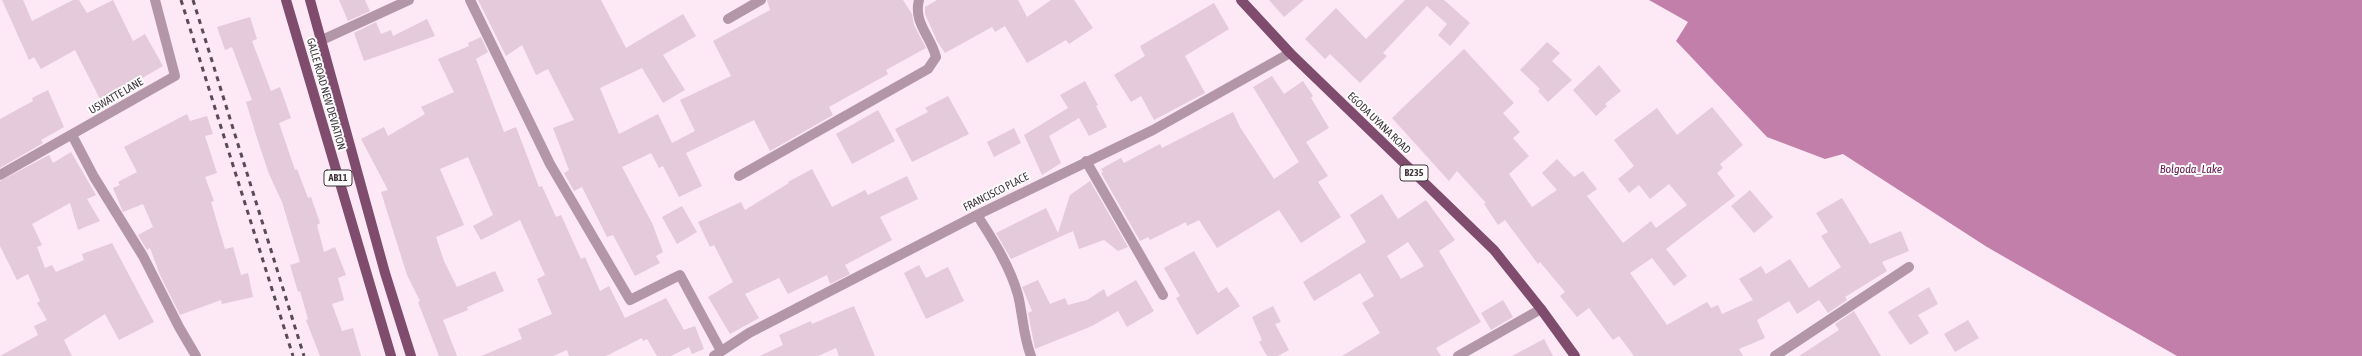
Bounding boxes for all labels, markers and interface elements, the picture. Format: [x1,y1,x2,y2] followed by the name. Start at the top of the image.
[304,36,348,152] street label: GALLE ROAD NEW DEVIATION
[87,75,145,117] street label: USWATTE LANE
[1345,89,1413,157] street label: EGODA UYANA ROAD
[2160,162,2222,176] water label: Bolgoda_Lake
[1400,165,1428,181] road number: B235
[324,170,352,186] road number: AB11
[961,170,1031,214] street label: FRANCISCO PLACE

